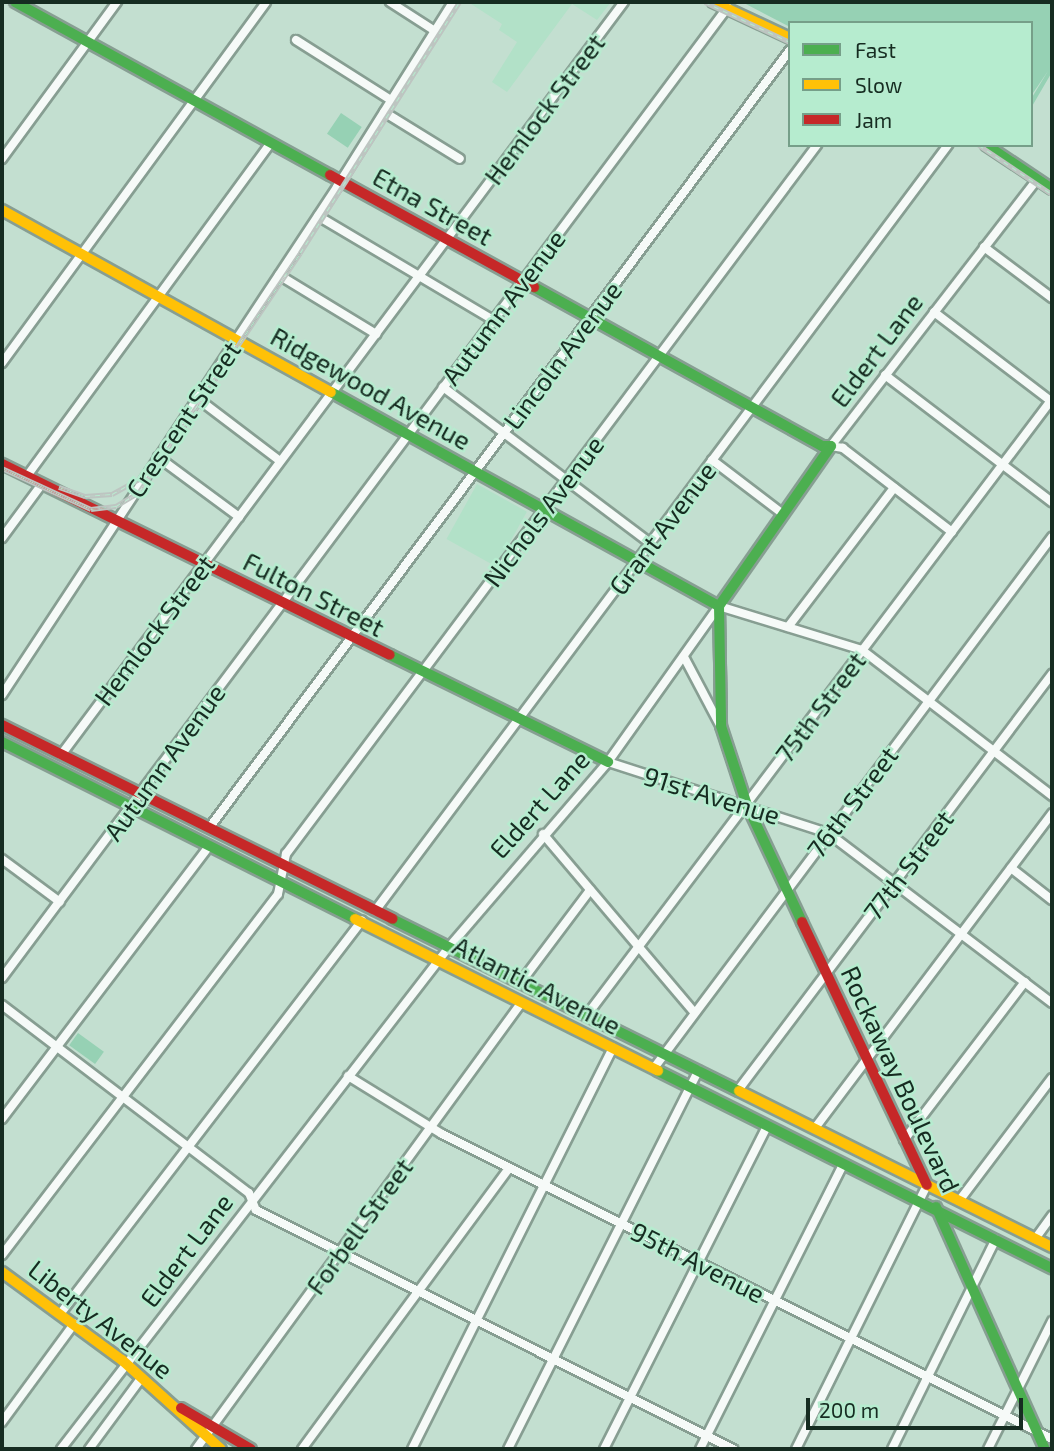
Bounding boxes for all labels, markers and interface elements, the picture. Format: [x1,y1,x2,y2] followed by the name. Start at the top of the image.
[788,21,1033,147] legend
[477,27,611,191] street label: Hemlock Street
[855,37,896,62] text: Fast
[855,72,902,97] text: Slow
[855,107,892,132] text: Jam
[368,160,498,252] street label: Etna Street
[434,223,572,391] street label: Autumn Avenue
[496,275,628,435] street label: Lincoln Avenue
[823,287,929,413] street label: Eldert Lane
[265,320,477,456] street label: Ridgewood Avenue
[119,335,247,503] street label: Crescent Street
[476,429,610,593] street label: Nichols Avenue
[602,455,722,601] street label: Grant Avenue
[238,545,390,643] street label: Fulton Street
[87,548,221,712] street label: Hemlock Street
[768,646,872,768] street label: 75th Street
[97,677,231,847] street label: Autumn Avenue
[800,740,904,864] street label: 76th Street
[483,744,595,864] street label: Eldert Lane
[640,759,784,831] street label: 91st Avenue
[857,804,959,926] street label: 77th Street
[448,929,626,1041] street label: Atlantic Avenue
[835,961,967,1197] street label: Rockaway Boulevard
[299,1152,419,1300] street label: Forbell Street
[133,1187,239,1313] street label: Eldert Lane
[626,1215,770,1309] street label: 95th Avenue
[22,1253,180,1385] street label: Liberty Avenue
[809,1384,1026,1428] scale bar
[819,1397,879,1422] text: 200 m

